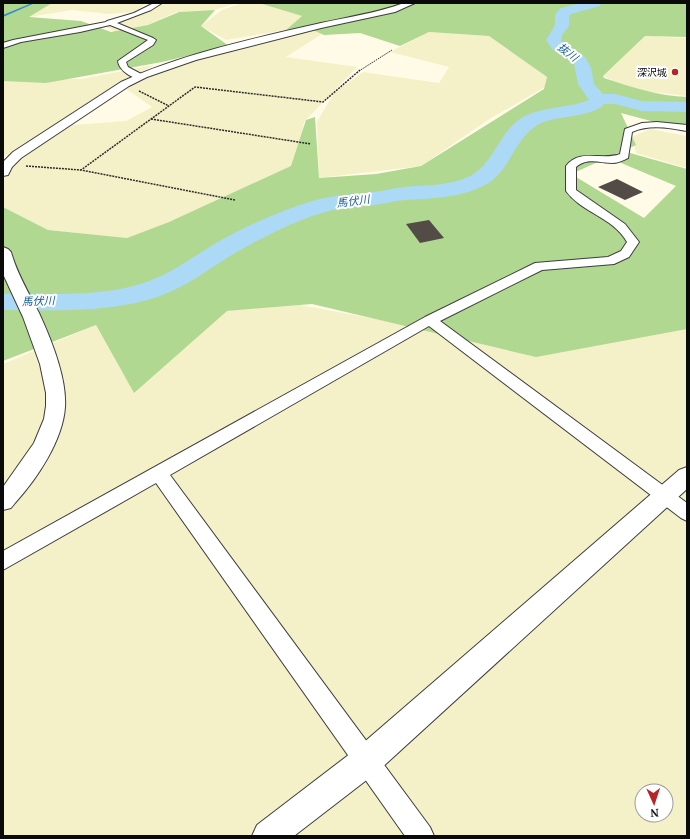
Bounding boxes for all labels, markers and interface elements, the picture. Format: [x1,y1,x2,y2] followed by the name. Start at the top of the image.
[555,40,582,65] water label: 抜川
[637,66,667,79] place label: 深沢城
[670,67,680,77] marker: 深沢城
[336,192,371,210] water label: 馬伏川
[21,293,56,309] water label: 馬伏川
[634,783,674,823] north arrow
[649,806,659,820] text: N

